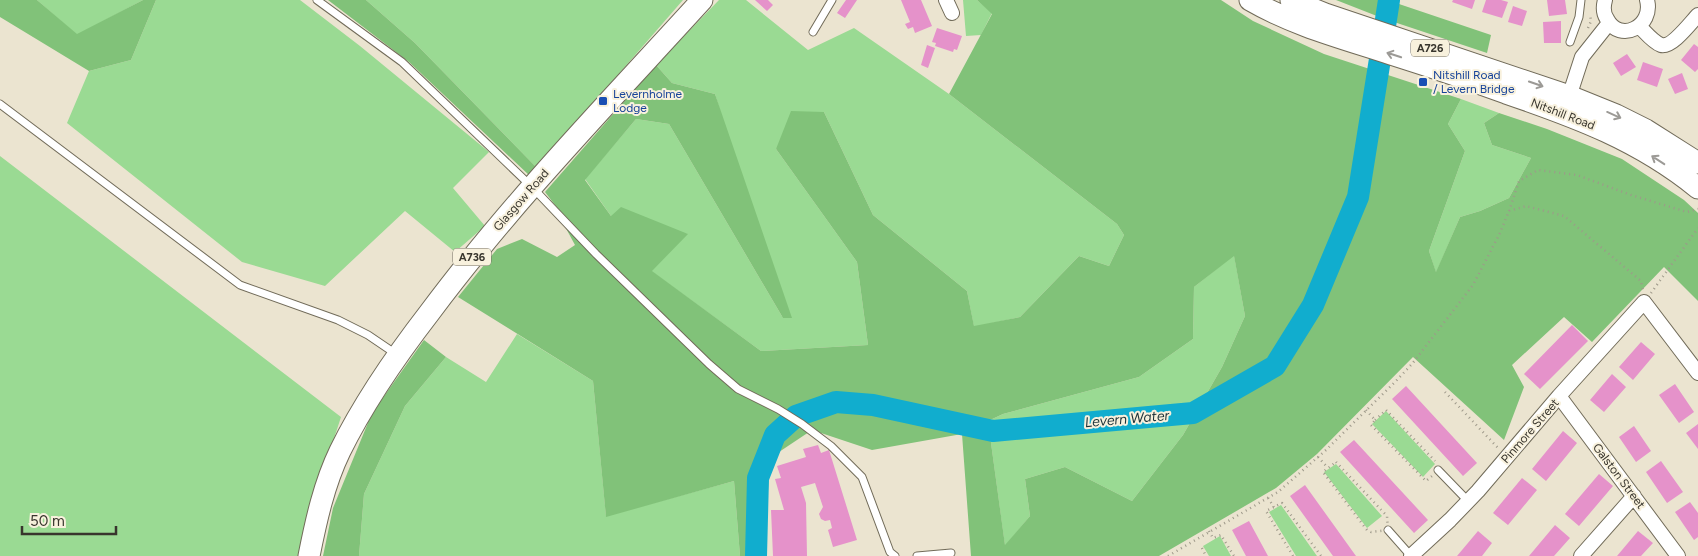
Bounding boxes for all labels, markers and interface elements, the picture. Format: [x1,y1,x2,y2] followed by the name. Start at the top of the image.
[1411,40,1449,56] road number: A726
[1387,50,1402,59] one-way arrow
[1433,68,1515,96] place label: Nitshill Road / Levern Bridge
[1417,76,1429,88] marker: Nitshill Road / Levern Bridge
[1528,80,1543,89] one-way arrow
[613,87,683,115] place label: Levernholme Lodge
[597,95,609,107] marker: Levernholme Lodge
[1529,95,1597,133] street label: Nitshill Road
[1606,110,1621,120] one-way arrow
[1652,154,1666,164] one-way arrow
[490,166,552,234] street label: Glasgow Road
[453,248,491,266] road number: A736
[1498,396,1562,466] street label: Pinmore Street
[1084,407,1171,431] water label: Levern Water
[1590,441,1648,512] street label: Galston Street
[22,504,116,536] scale bar
[30,512,65,530] text: 50 m

